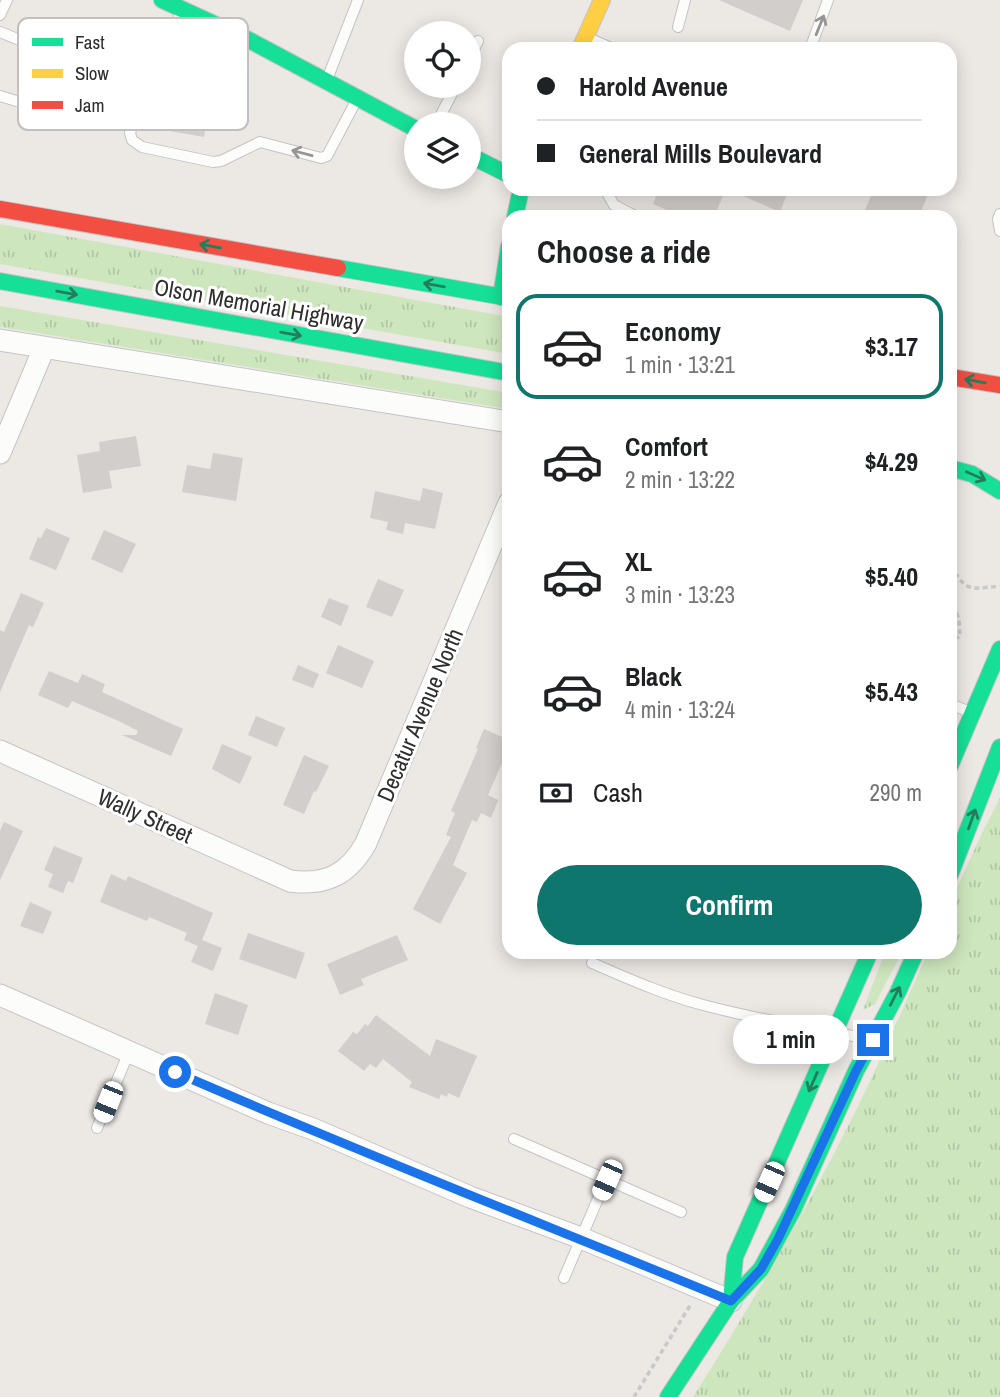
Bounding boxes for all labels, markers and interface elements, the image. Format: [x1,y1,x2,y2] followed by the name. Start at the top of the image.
[814,14,827,36] one-way arrow
[18,18,248,130] legend
[404,21,481,189] map controls
[404,21,481,98] button: locate
[75,29,105,55] text: Fast
[75,60,110,86] text: Slow
[579,69,728,104] text: Harold Avenue
[75,92,104,118] text: Jam
[404,112,481,189] button: layers
[579,136,822,171] text: General Mills Boulevard
[292,146,314,159] one-way arrow
[537,230,711,273] text: Choose a ride
[199,239,222,252] one-way arrow
[152,271,367,338] street label: Olson Memorial Highway
[423,278,446,291] one-way arrow
[55,287,78,300] one-way arrow
[625,314,721,349] text: Economy
[541,315,604,378] icon: car
[279,328,302,341] one-way arrow
[865,329,918,364] text: $3.17
[625,349,735,380] text: 1 min · 13:21
[964,374,987,387] one-way arrow
[625,429,708,464] text: Comfort
[541,430,604,493] icon: car
[865,444,918,479] text: $4.29
[625,464,735,495] text: 2 min · 13:22
[965,471,987,484] one-way arrow
[625,544,652,579] text: XL
[541,545,604,608] icon: car
[865,559,918,594] text: $5.40
[625,579,735,610] text: 3 min · 13:23
[369,623,470,806] street label: Decatur Avenue North
[625,659,682,694] text: Black
[541,660,604,723] icon: car
[865,674,918,709] text: $5.43
[625,694,735,725] text: 4 min · 13:24
[537,774,575,812] icon: cash
[593,775,643,810] text: Cash
[870,777,922,808] text: 290 m
[93,781,198,850] street label: Wally Street
[966,808,979,830] one-way arrow
[537,865,922,945] button: Confirm
[889,987,903,1007] one-way arrow
[733,1016,848,1064] callout: 1 min
[766,1024,816,1055] text: 1 min
[857,1024,889,1056] route end
[159,1056,191,1088] route start
[806,1071,819,1092] one-way arrow
[91,1079,126,1125] car
[589,1157,626,1203] car
[751,1159,788,1205] car

